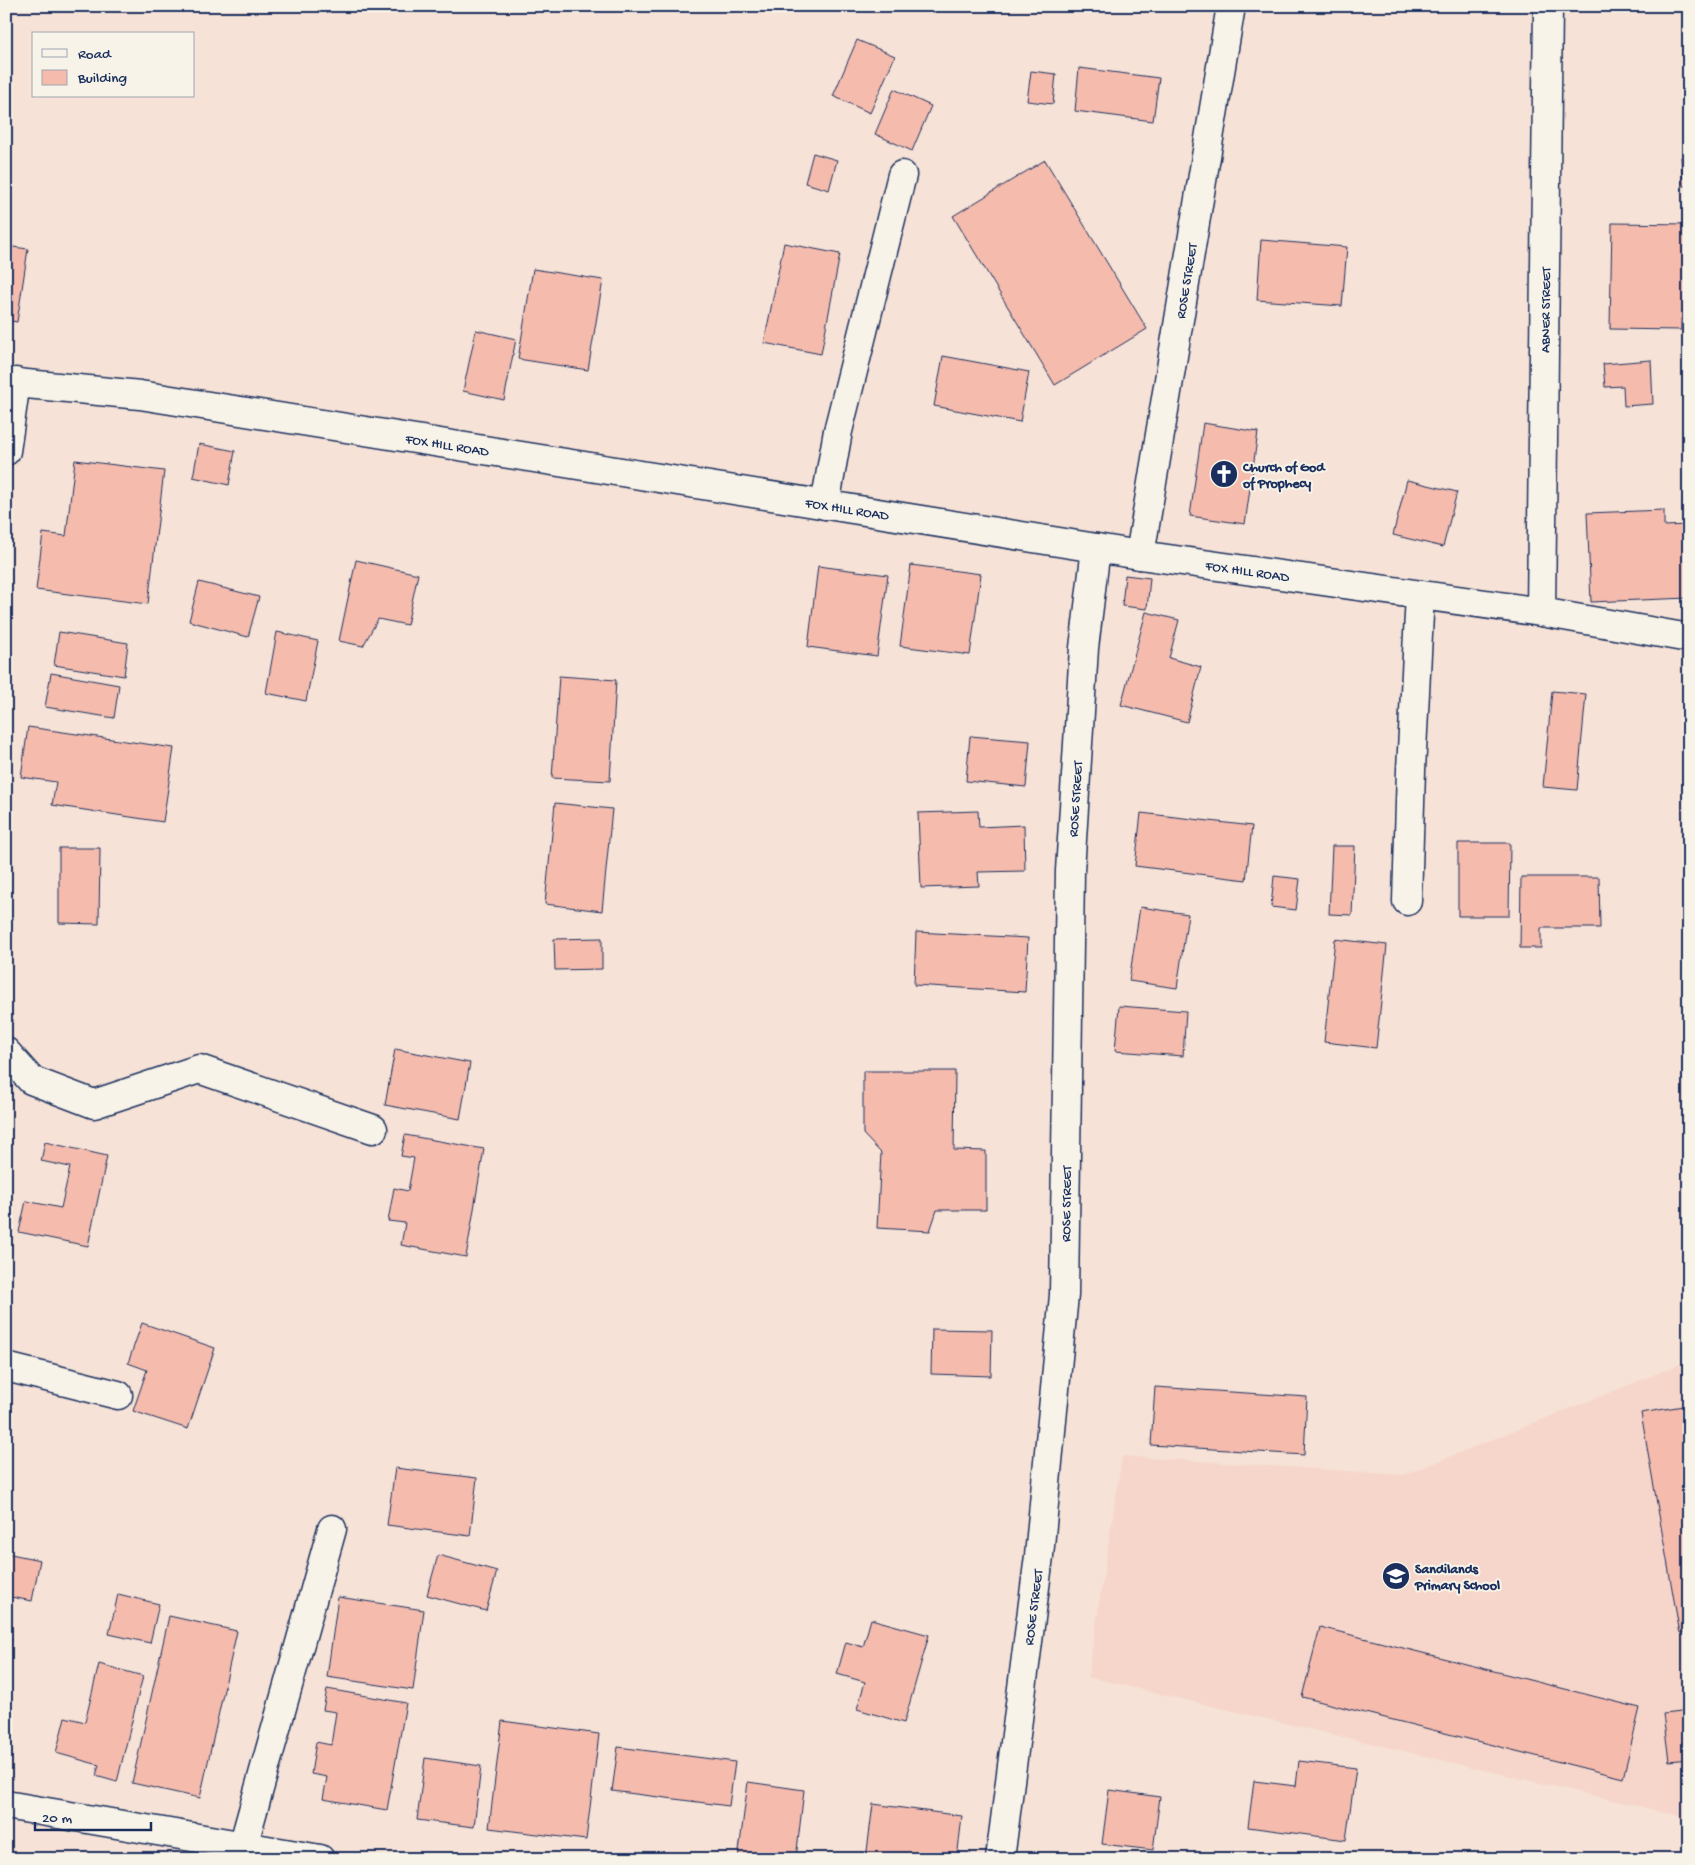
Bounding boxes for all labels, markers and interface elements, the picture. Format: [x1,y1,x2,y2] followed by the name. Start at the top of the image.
[32,32,195,98] legend
[78,46,112,64] text: Road
[77,70,127,88] text: Building
[1173,241,1203,320] street label: ROSE STREET
[1538,266,1556,353] street label: ABNER STREET
[403,431,491,462] street label: FOX HILL ROAD
[1209,459,1239,489] church icon: Church of God of Prophecy
[1242,460,1326,493] place label: Church of God of Prophecy
[803,495,891,526] street label: FOX HILL ROAD
[1203,558,1291,587] street label: FOX HILL ROAD
[1066,760,1088,838] street label: ROSE STREET
[1059,1165,1077,1242] street label: ROSE STREET
[1381,1561,1411,1591] school or university icon: Sandilands Primary School
[1414,1562,1500,1595] place label: Sandilands Primary School
[1022,1568,1048,1646] street label: ROSE STREET
[35,1800,151,1832] scale bar
[42,1810,72,1828] text: 20 m

